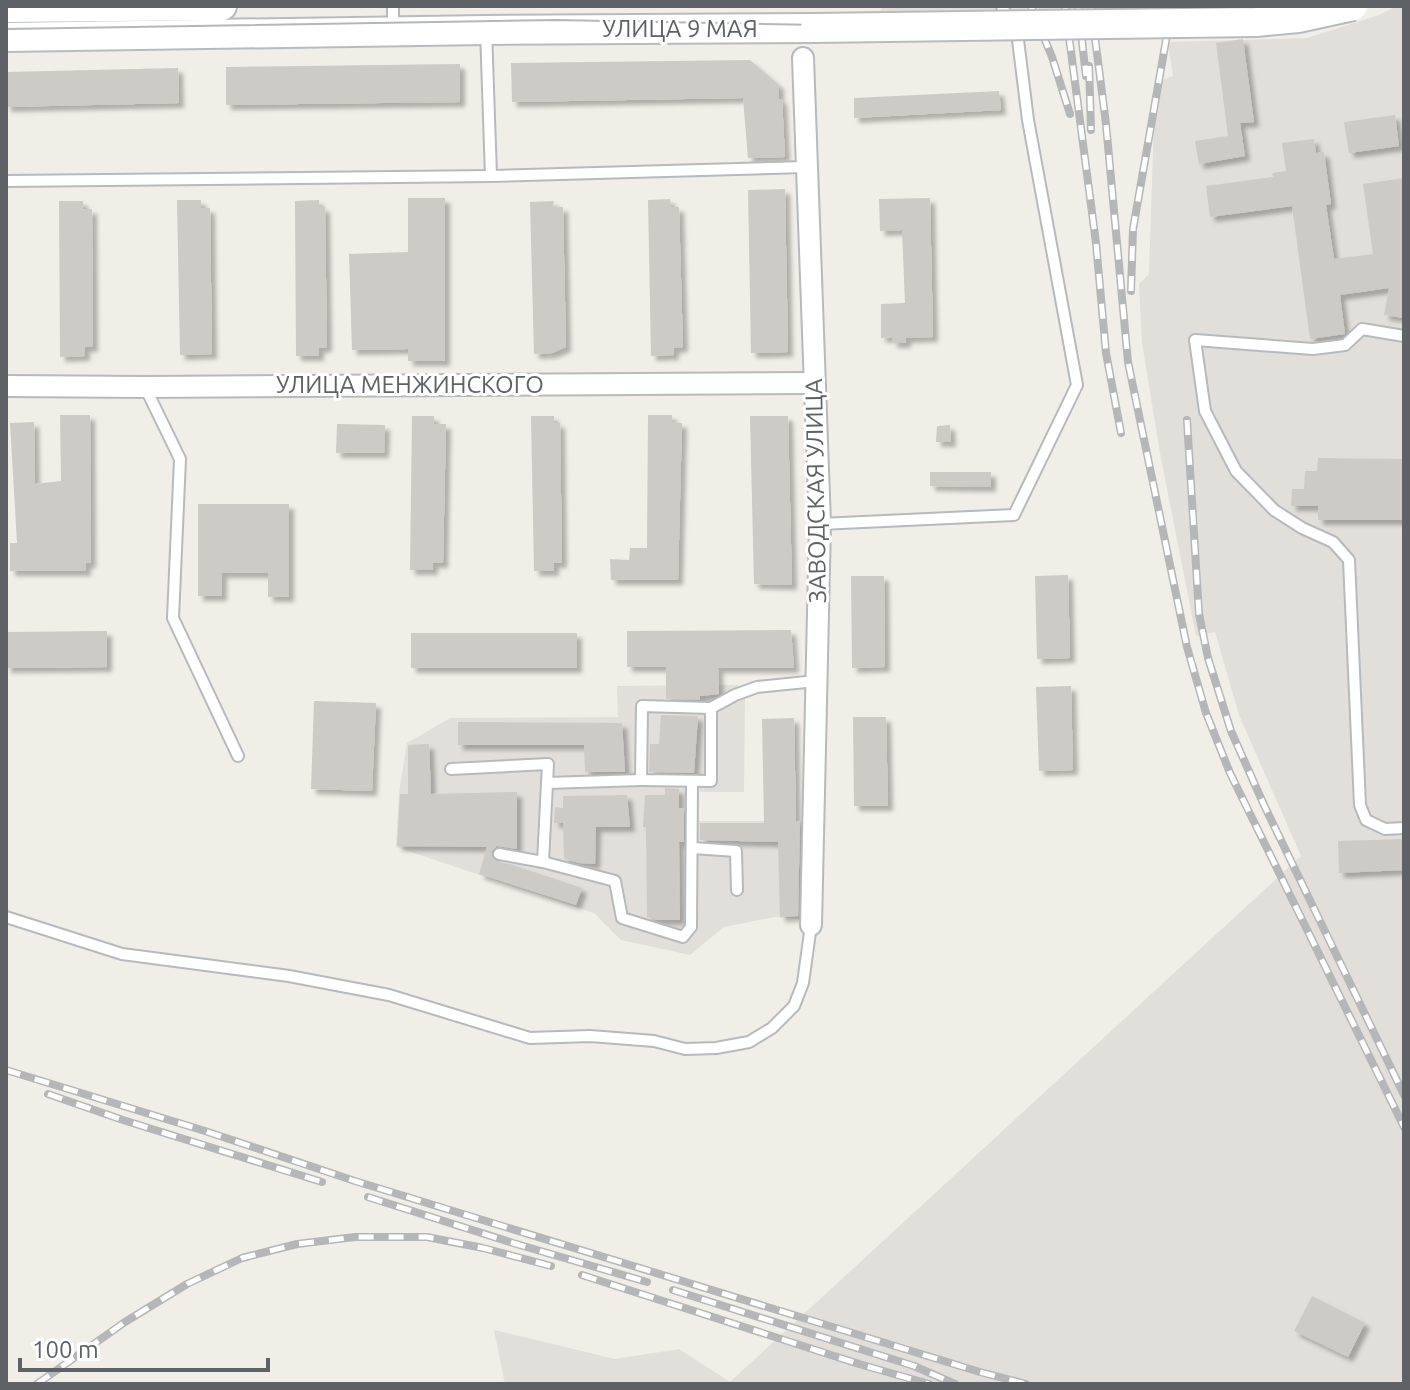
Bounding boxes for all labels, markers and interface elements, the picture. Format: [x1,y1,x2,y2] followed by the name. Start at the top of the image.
[602,15,758,42] street label: УЛИЦА 9 МАЯ
[276,371,544,398] street label: УЛИЦА МЕНЖИНСКОГО
[800,378,831,604] street label: ЗАВОДСКАЯ УЛИЦА
[20,1322,268,1372] scale bar
[32,1336,99,1363] text: 100 m

